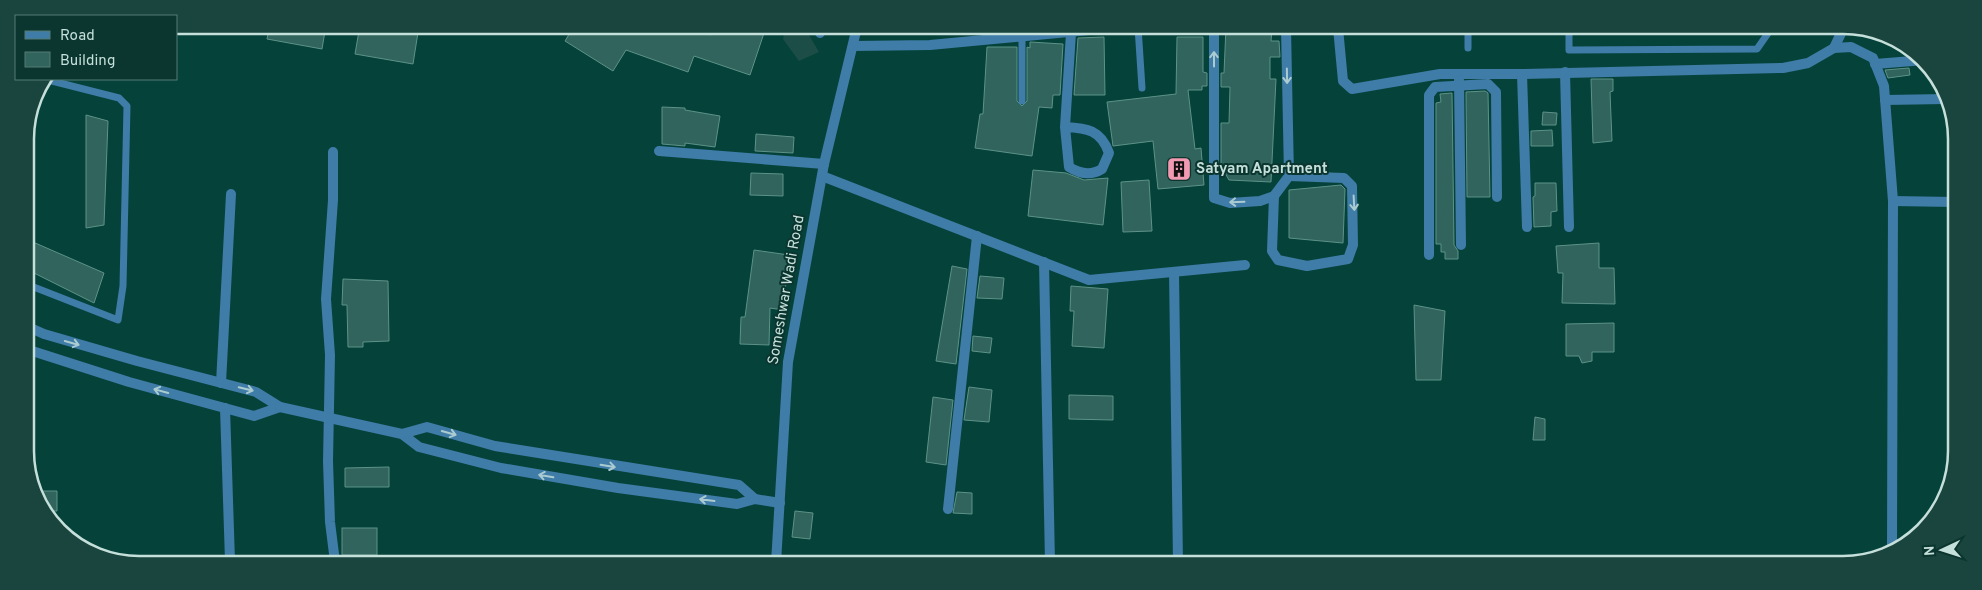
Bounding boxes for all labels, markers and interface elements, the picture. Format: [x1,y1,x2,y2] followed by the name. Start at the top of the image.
[15,15,178,80] legend
[60,27,95,46] text: Road
[1209,51,1219,68] one-way arrow
[60,52,115,71] text: Building
[1282,68,1292,84] one-way arrow
[1166,156,1192,182] building icon: Satyam Apartment
[1196,160,1328,179] place label: Satyam Apartment
[1349,195,1358,211] one-way arrow
[1229,198,1245,207] one-way arrow
[764,214,810,366] street label: Someshwar Wadi Road
[64,338,80,348] one-way arrow
[237,385,253,394] one-way arrow
[153,386,169,395] one-way arrow
[441,429,457,439] one-way arrow
[600,461,616,471] one-way arrow
[539,470,555,480] one-way arrow
[699,495,715,505] one-way arrow
[1917,525,1967,575] north arrow
[1922,545,1939,556] text: N

